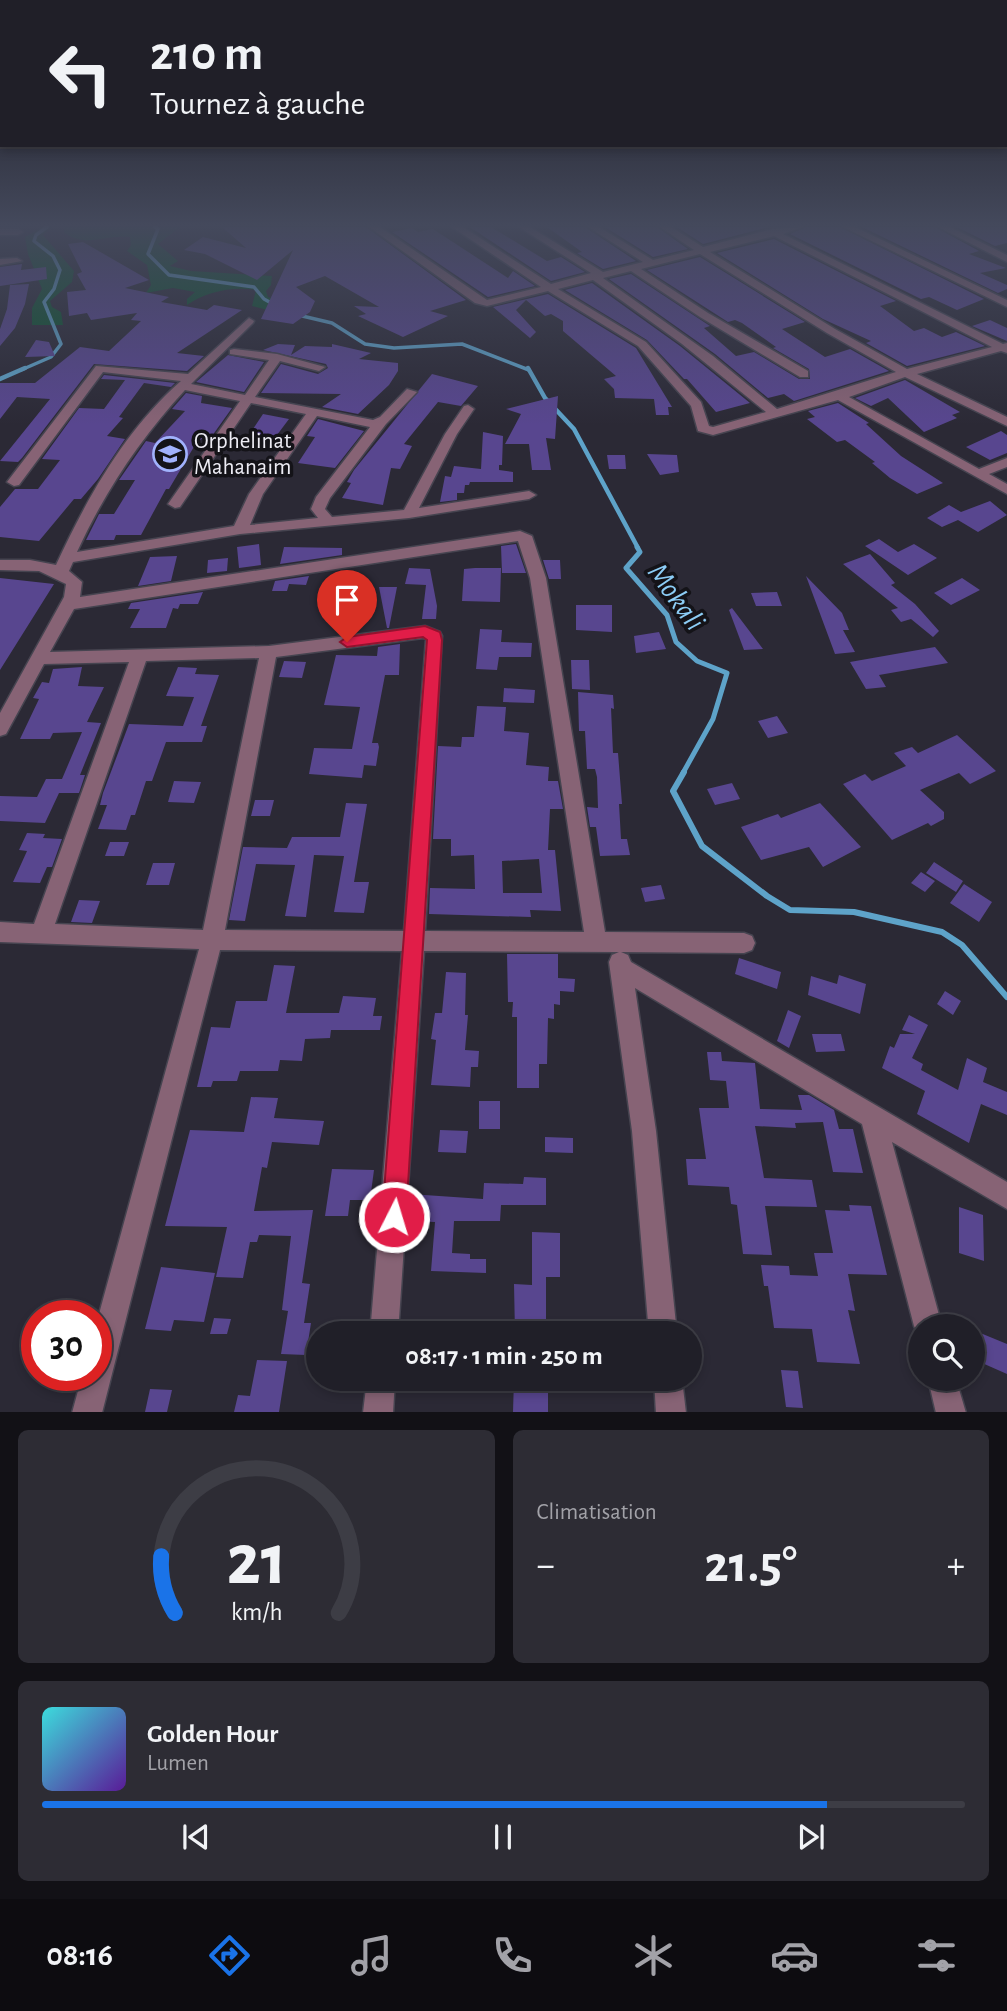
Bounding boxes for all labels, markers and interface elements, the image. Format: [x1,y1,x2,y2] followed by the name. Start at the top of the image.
[35,28,126,119] icon: left
[150,30,263,79] text: 210 m
[150,88,365,120] text: Tournez à gauche
[194,430,292,479] place label: Orphelinat Mahanaim
[151,435,189,473] school or university icon: Orphelinat Mahanaim
[642,558,710,636] water label: Mokali
[317,570,377,642] pin
[328,581,366,619] icon: arrive
[357,1180,431,1254] position arrow
[21,1300,112,1391] speed limit sign: 30
[908,1314,985,1391] map controls
[908,1314,985,1391] button: search
[405,1343,603,1369] text: 08:17 · 1 min · 250 m
[537,1501,657,1524] text: Climatisation
[226,1525,287,1598] text: 21
[704,1539,797,1591] text: 21.5°
[537,1547,555,1585] text: −
[947,1547,965,1585] text: +
[230,1599,282,1624] text: km/h
[147,1721,278,1747] text: Golden Hour
[147,1752,209,1775] text: Lumen
[177,1818,215,1856] icon: previous
[484,1818,522,1856] icon: pause
[792,1818,830,1856] icon: next
[205,1931,254,1980] icon: directions
[347,1931,396,1980] icon: music
[488,1931,537,1980] icon: phone
[629,1931,678,1980] icon: climate
[770,1931,819,1980] icon: car
[912,1931,961,1980] icon: filters
[46,1939,113,1971] text: 08:16

